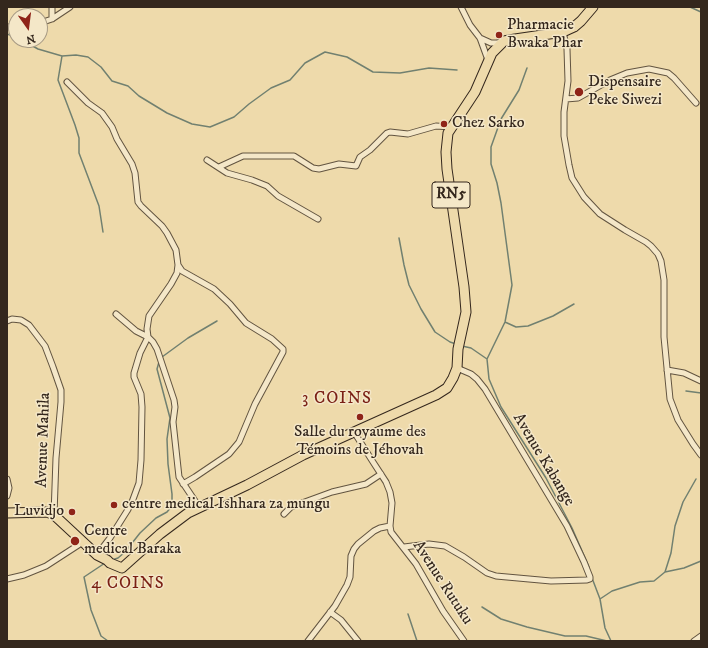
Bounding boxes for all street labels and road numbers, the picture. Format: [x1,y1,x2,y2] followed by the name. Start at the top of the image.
[432,182,470,208] road number: RN5
[33,392,55,488] street label: Avenue Mahila
[508,410,578,510] street label: Avenue Kabange
[408,537,476,629] street label: Avenue Rutuku

